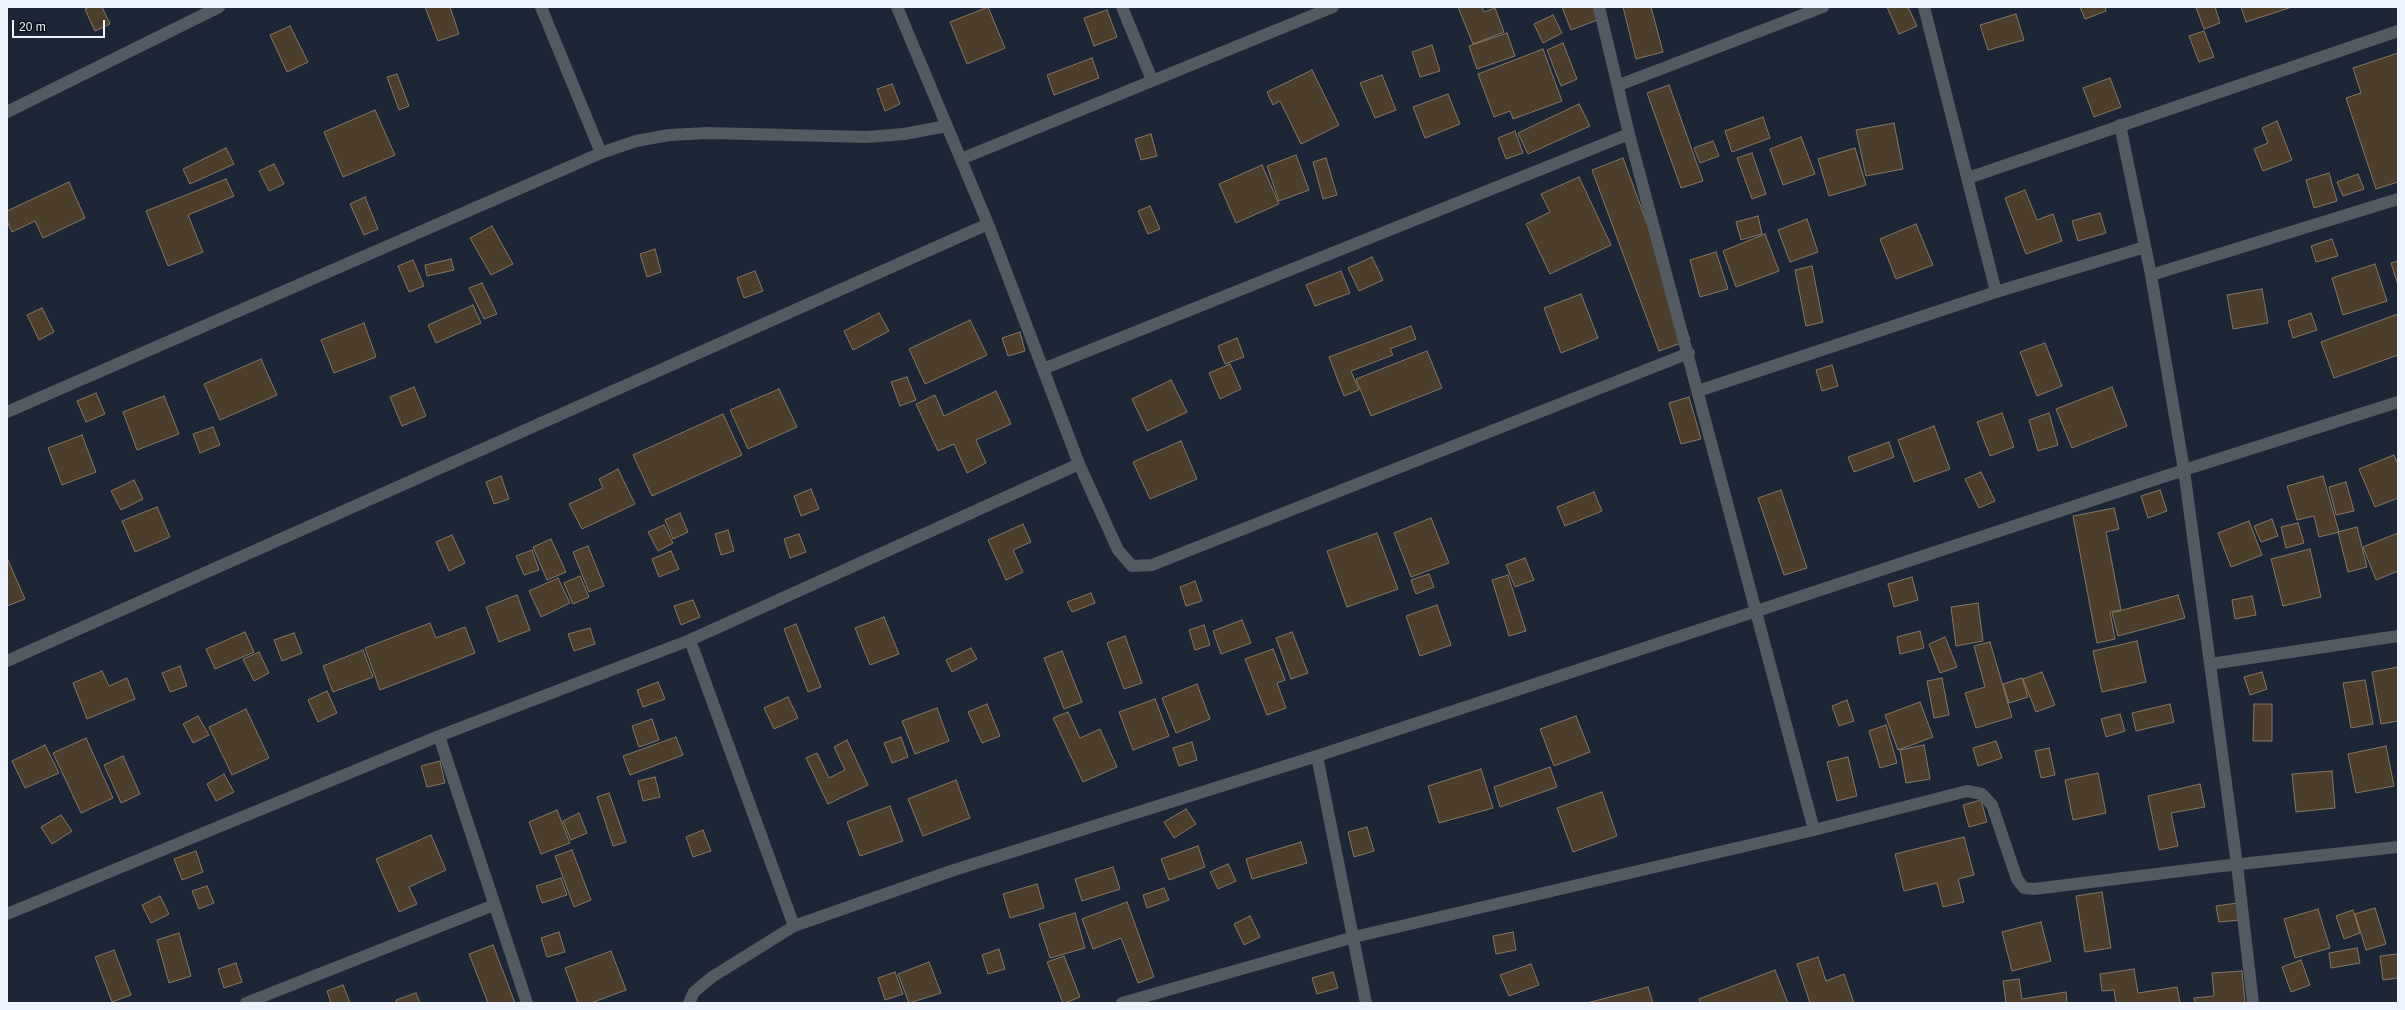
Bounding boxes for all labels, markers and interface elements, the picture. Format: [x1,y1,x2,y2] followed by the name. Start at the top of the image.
[14,12,107,38] scale bar
[19,20,46,34] text: 20 m

